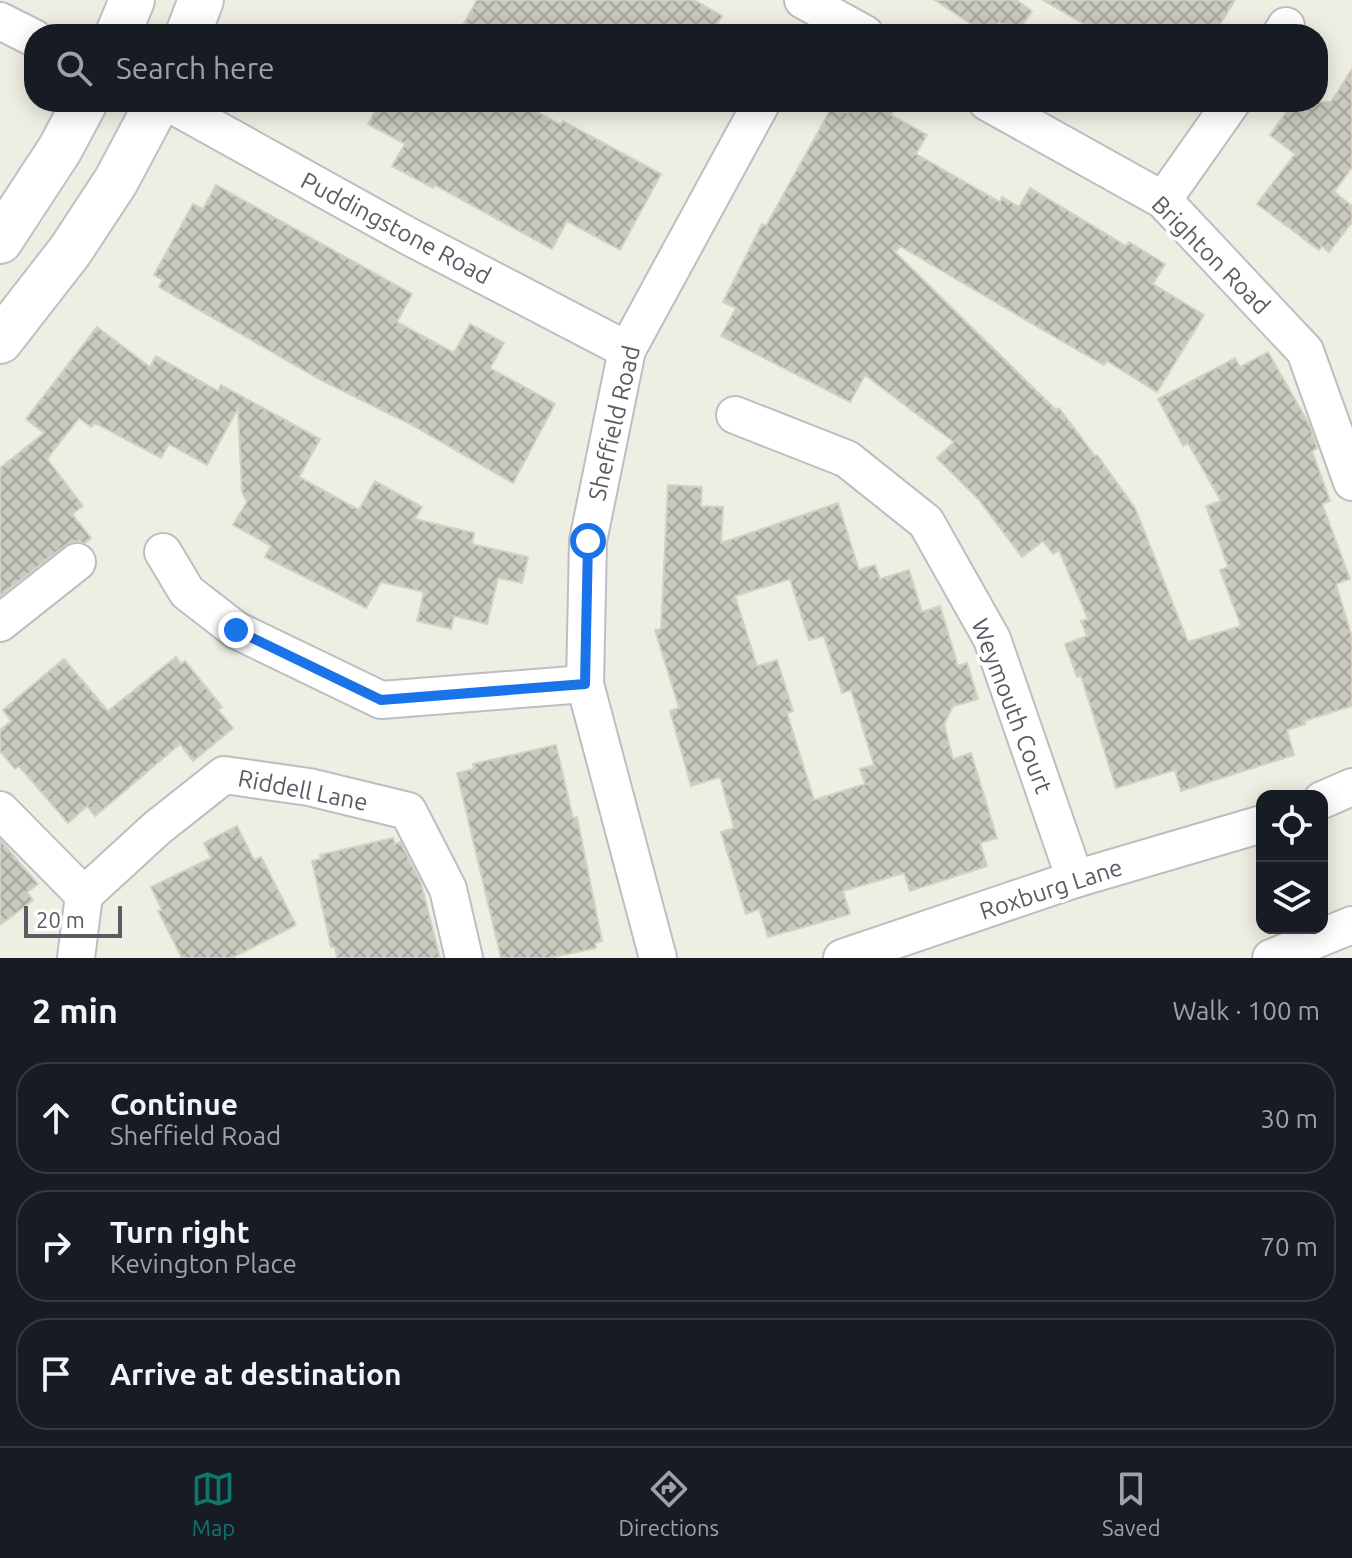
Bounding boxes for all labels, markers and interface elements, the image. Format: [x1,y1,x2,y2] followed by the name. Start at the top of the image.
[24,24,1328,112] search box
[52,46,96,90] icon: search
[116,51,275,85] text: Search here
[296,167,496,289] street label: Puddingstone Road
[1146,190,1276,320] street label: Brighton Road
[583,343,645,503] street label: Sheffield Road
[570,523,606,559] route start
[218,612,254,648] route end
[966,615,1058,798] street label: Weymouth Court
[236,764,370,816] street label: Riddell Lane
[1256,790,1328,934] map controls
[1256,790,1328,862] button: locate
[976,853,1126,925] street label: Roxburg Lane
[1256,862,1328,934] button: layers
[24,902,122,938] scale bar
[36,907,85,932] text: 20 m
[32,991,118,1029] text: 2 min
[1172,996,1320,1025] text: Walk · 100 m
[110,1087,238,1121] text: Continue
[34,1096,78,1140] icon: ahead
[1260,1104,1318,1133] text: 30 m
[110,1121,281,1150] text: Sheffield Road
[110,1215,250,1249] text: Turn right
[34,1224,78,1268] icon: right
[1260,1232,1318,1261] text: 70 m
[110,1249,297,1278] text: Kevington Place
[34,1352,78,1396] icon: arrive
[110,1357,402,1391] text: Arrive at destination
[191,1467,235,1540] tab: Map
[618,1467,719,1540] tab: Directions
[1102,1467,1161,1540] tab: Saved

